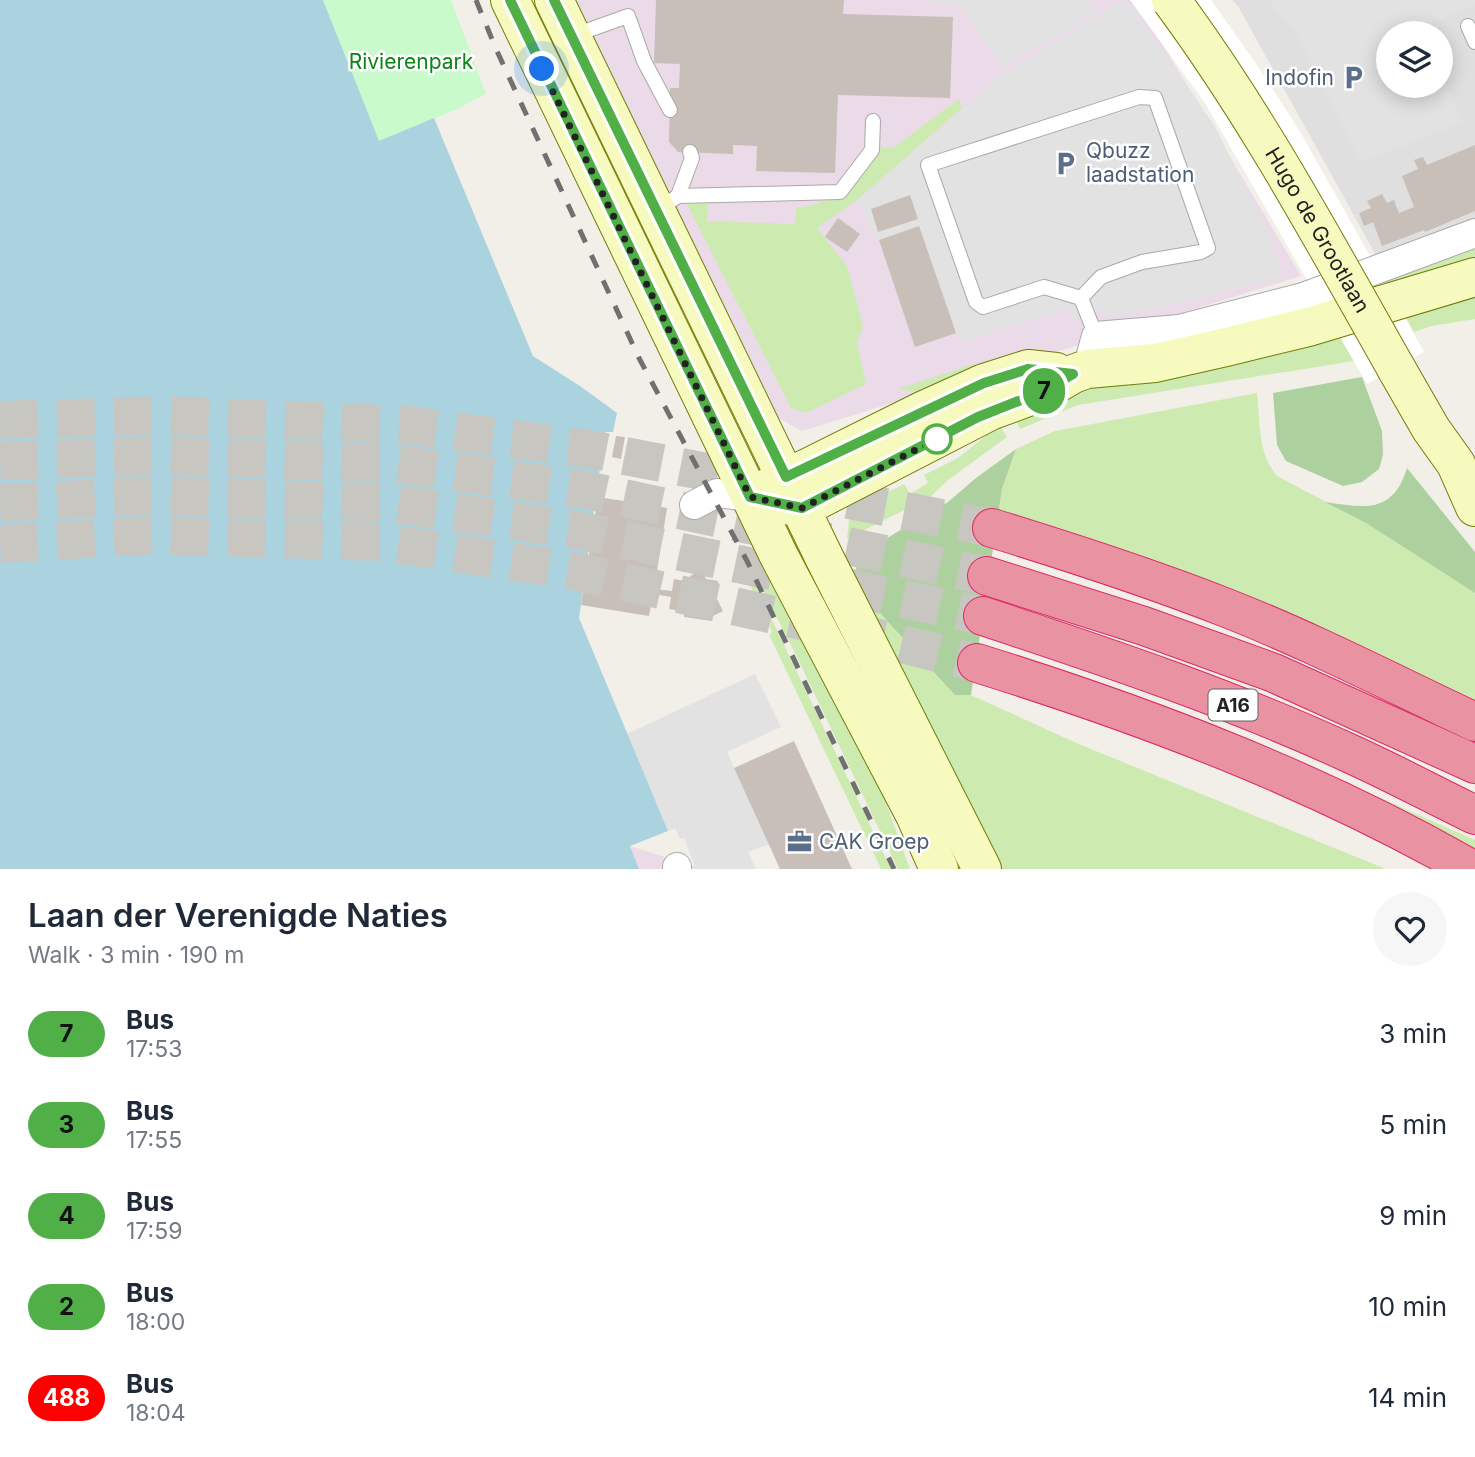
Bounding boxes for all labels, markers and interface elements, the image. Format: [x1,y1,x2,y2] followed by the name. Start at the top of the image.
[1376,21,1453,98] map controls
[1376,21,1453,98] button: layers
[349,49,474,74] park label: Rivierenpark
[524,51,559,86] your location
[1340,64,1368,92] parking icon: Indofin
[1265,65,1334,90] place label: Indofin
[1086,138,1194,187] place label: Qbuzz laadstation
[1260,143,1375,317] street label: Hugo de Grootlaan
[1052,149,1080,177] parking icon: Qbuzz laadstation
[1021,368,1067,414] line badge: 7
[1037,376,1051,405] text: 7
[922,424,952,454] unlabelled marker
[1208,690,1258,720] road number: A16
[785,828,813,856] office icon: CAK Groep
[819,829,929,854] place label: CAK Groep
[1373,892,1447,966] button: heart
[28,895,448,935] text: Laan der Verenigde Naties
[28,941,244,969] text: Walk · 3 min · 190 m
[126,1004,174,1035] text: Bus
[1379,1018,1447,1049] text: 3 min
[60,1019,73,1048] text: 7
[126,1035,182,1063] text: 17:53
[126,1095,174,1126] text: Bus
[1379,1109,1447,1140] text: 5 min
[59,1110,74,1139] text: 3
[126,1126,182,1154] text: 17:55
[126,1186,174,1217] text: Bus
[1379,1200,1447,1231] text: 9 min
[58,1201,75,1230] text: 4
[126,1217,182,1245] text: 17:59
[126,1277,174,1308] text: Bus
[1368,1291,1447,1322] text: 10 min
[59,1292,74,1321] text: 2
[126,1308,185,1336] text: 18:00
[126,1368,174,1399] text: Bus
[1368,1382,1447,1413] text: 14 min
[43,1383,90,1412] text: 488
[126,1399,186,1427] text: 18:04

